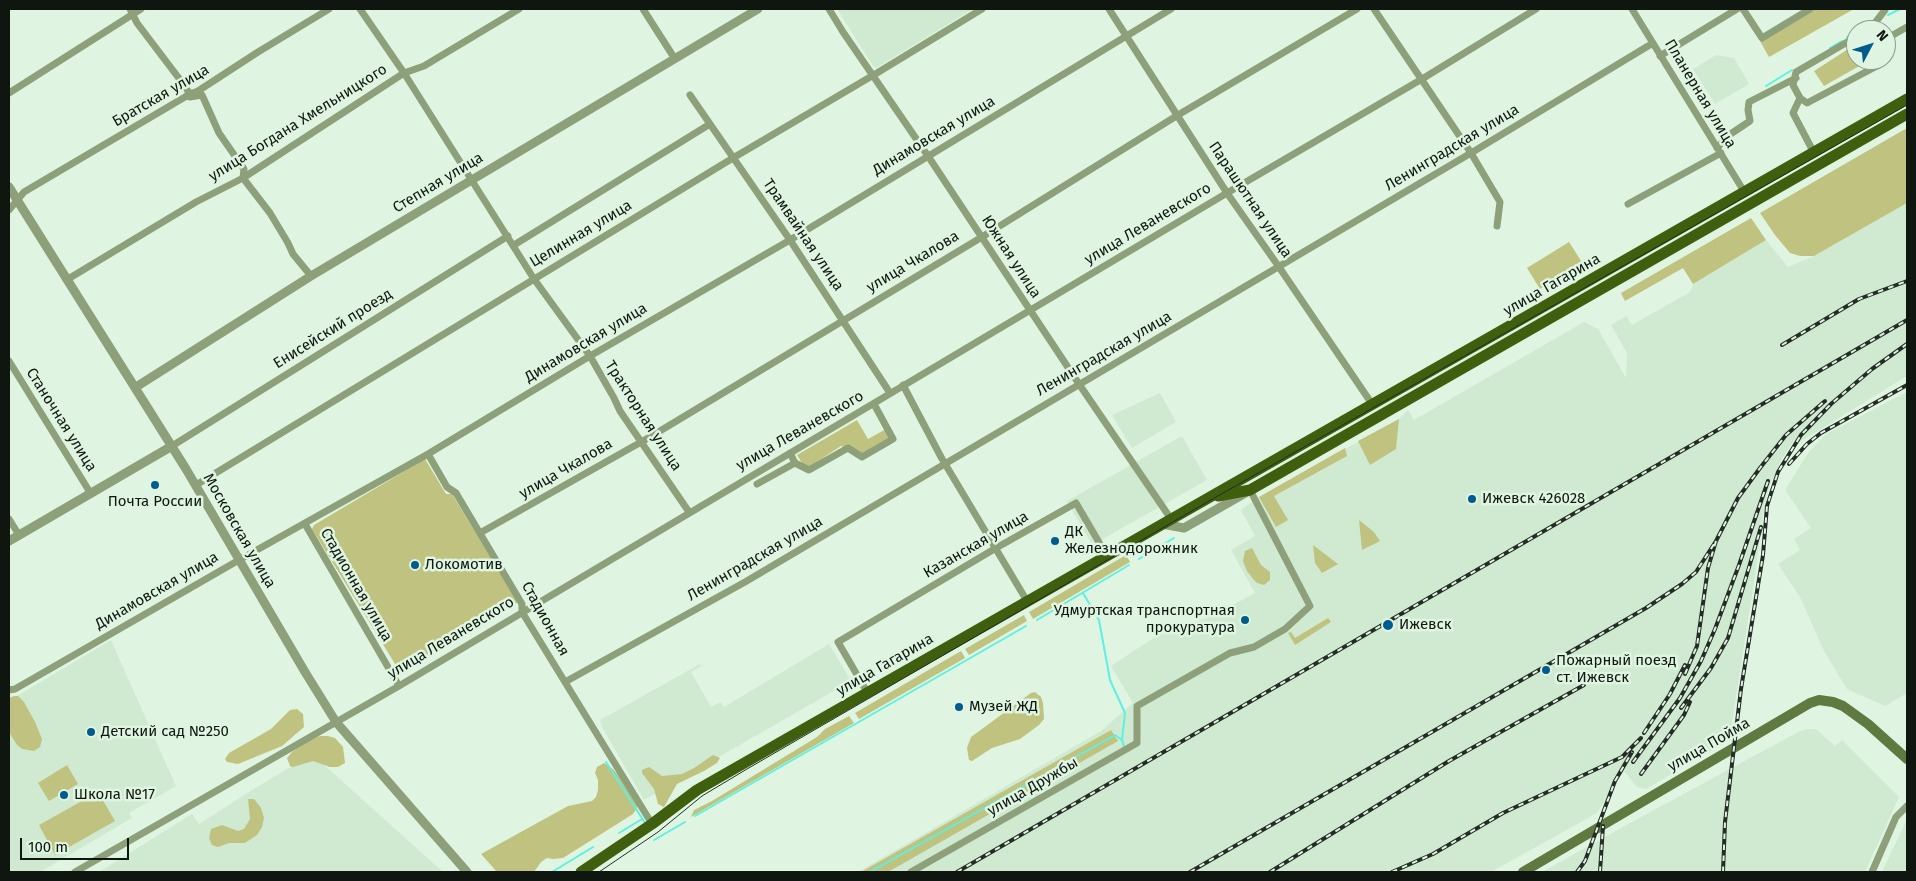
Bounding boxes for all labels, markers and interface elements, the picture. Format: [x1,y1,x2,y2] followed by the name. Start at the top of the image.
[1846,20,1896,70] north arrow
[1873,27,1892,45] text: N
[1660,36,1740,152] street label: Планерная улица
[109,61,213,131] street label: Братская улица
[205,61,391,185] street label: улица Богдана Хмельницкого
[870,92,998,180] street label: Динамовская улица
[1382,101,1522,195] street label: Ленинградская улица
[1204,138,1296,262] street label: Парашютная улица
[390,149,486,217] street label: Степная улица
[759,176,847,294] street label: Трамвайная улица
[1082,179,1214,269] street label: улица Леваневского
[527,197,635,271] street label: Целинная улица
[978,212,1044,302] street label: Южная улица
[864,227,962,297] street label: улица Чкалова
[1500,250,1604,320] street label: улица Гагарина
[270,285,396,373] street label: Енисейский проезд
[522,299,650,387] street label: Динамовская улица
[1033,308,1175,400] street label: Ленинградская улица
[601,358,685,474] street label: Тракторная улица
[22,365,100,475] street label: Станочная улица
[733,387,867,475] street label: улица Леваневского
[516,435,616,503] street label: улица Чкалова
[199,470,279,592] street label: Московская улица
[149,479,161,491] marker: Почта России
[1482,490,1585,508] place label: Ижевск 426028
[108,493,202,511] place label: Почта России
[1466,493,1478,505] marker: Ижевск 426028
[920,508,1032,582] street label: Казанская улица
[684,513,826,605] street label: Ленинградская улица
[1065,523,1198,558] place label: ДК Железнодорожник
[316,525,396,645] street label: Стадионная улица
[1049,535,1061,547] marker: ДК Железнодорожник
[92,548,222,634] street label: Динамовская улица
[425,556,503,574] place label: Локомотив
[409,559,421,571] marker: Локомотив
[517,579,573,659] street label: Стадионная
[385,593,517,683] street label: улица Леваневского
[1054,602,1235,637] place label: Удмуртская транспортная прокуратура
[1239,614,1251,626] marker: Удмуртская транспортная прокуратура
[1399,616,1451,634] place label: Ижевск
[1381,618,1395,632] marker: Ижевск
[833,630,937,700] street label: улица Гагарина
[1556,652,1676,687] place label: Пожарный поезд ст. Ижевск
[1540,664,1552,676] marker: Пожарный поезд ст. Ижевск
[969,698,1038,716] place label: Музей ЖД
[953,701,965,713] marker: Музей ЖД
[1665,714,1753,776] street label: улица Пойма
[101,723,229,741] place label: Детский сад №250
[85,726,97,738] marker: Детский сад №250
[985,754,1081,820] street label: улица Дружбы
[74,786,155,804] place label: Школа №17
[58,789,70,801] marker: Школа №17
[22,828,131,860] scale bar
[28,838,68,856] text: 100 m

